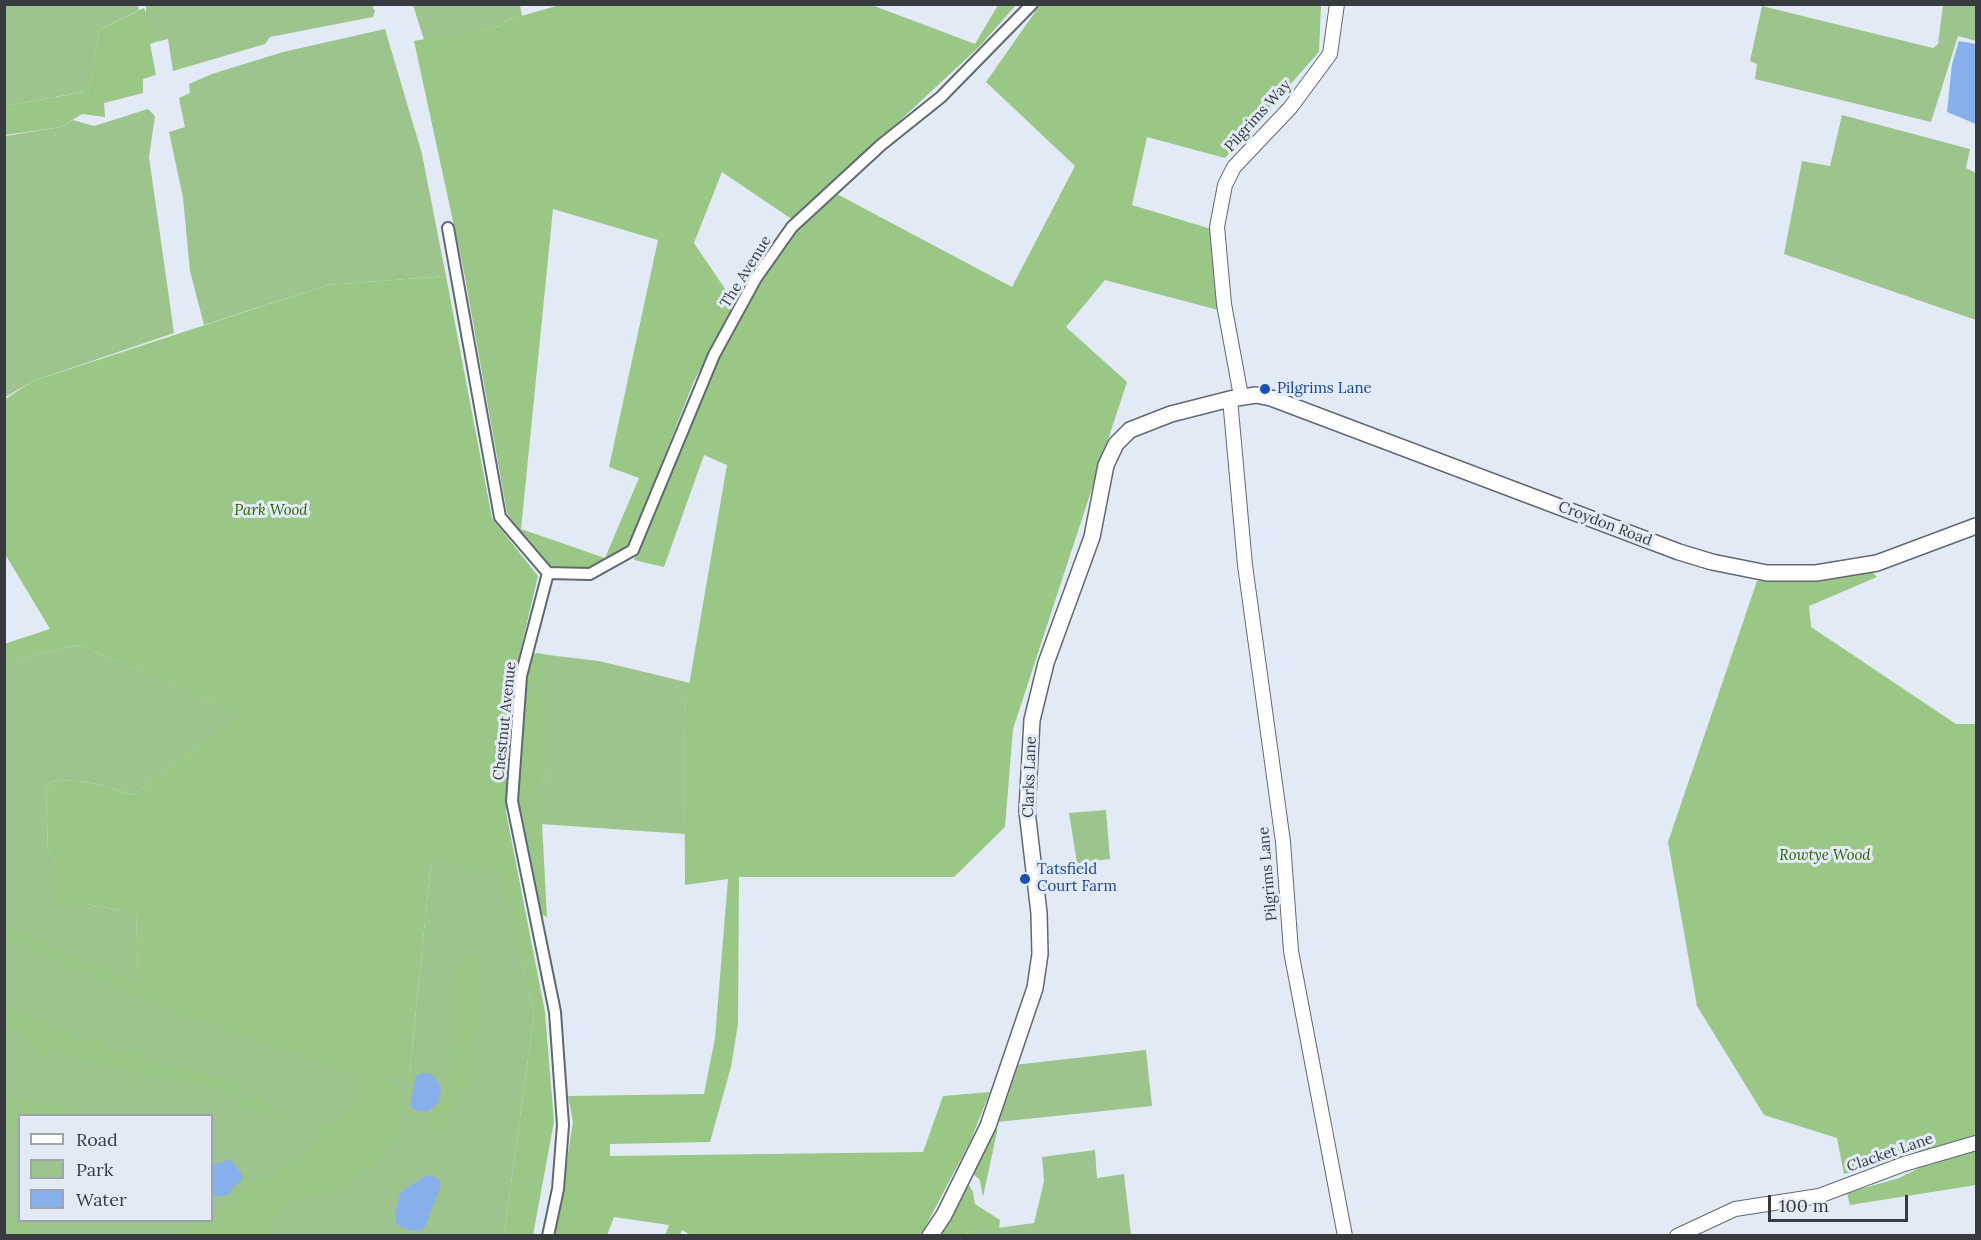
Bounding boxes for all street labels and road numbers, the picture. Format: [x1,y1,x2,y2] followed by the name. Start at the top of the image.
[1221,76,1295,156] street label: Pilgrims Way
[717,233,775,311] street label: The Avenue
[1556,498,1654,550] street label: Croydon Road
[490,661,520,781] street label: Chestnut Avenue
[1020,736,1040,818] street label: Clarks Lane
[1255,826,1281,922] street label: Pilgrims Lane
[1845,1130,1935,1176] street label: Clacket Lane

